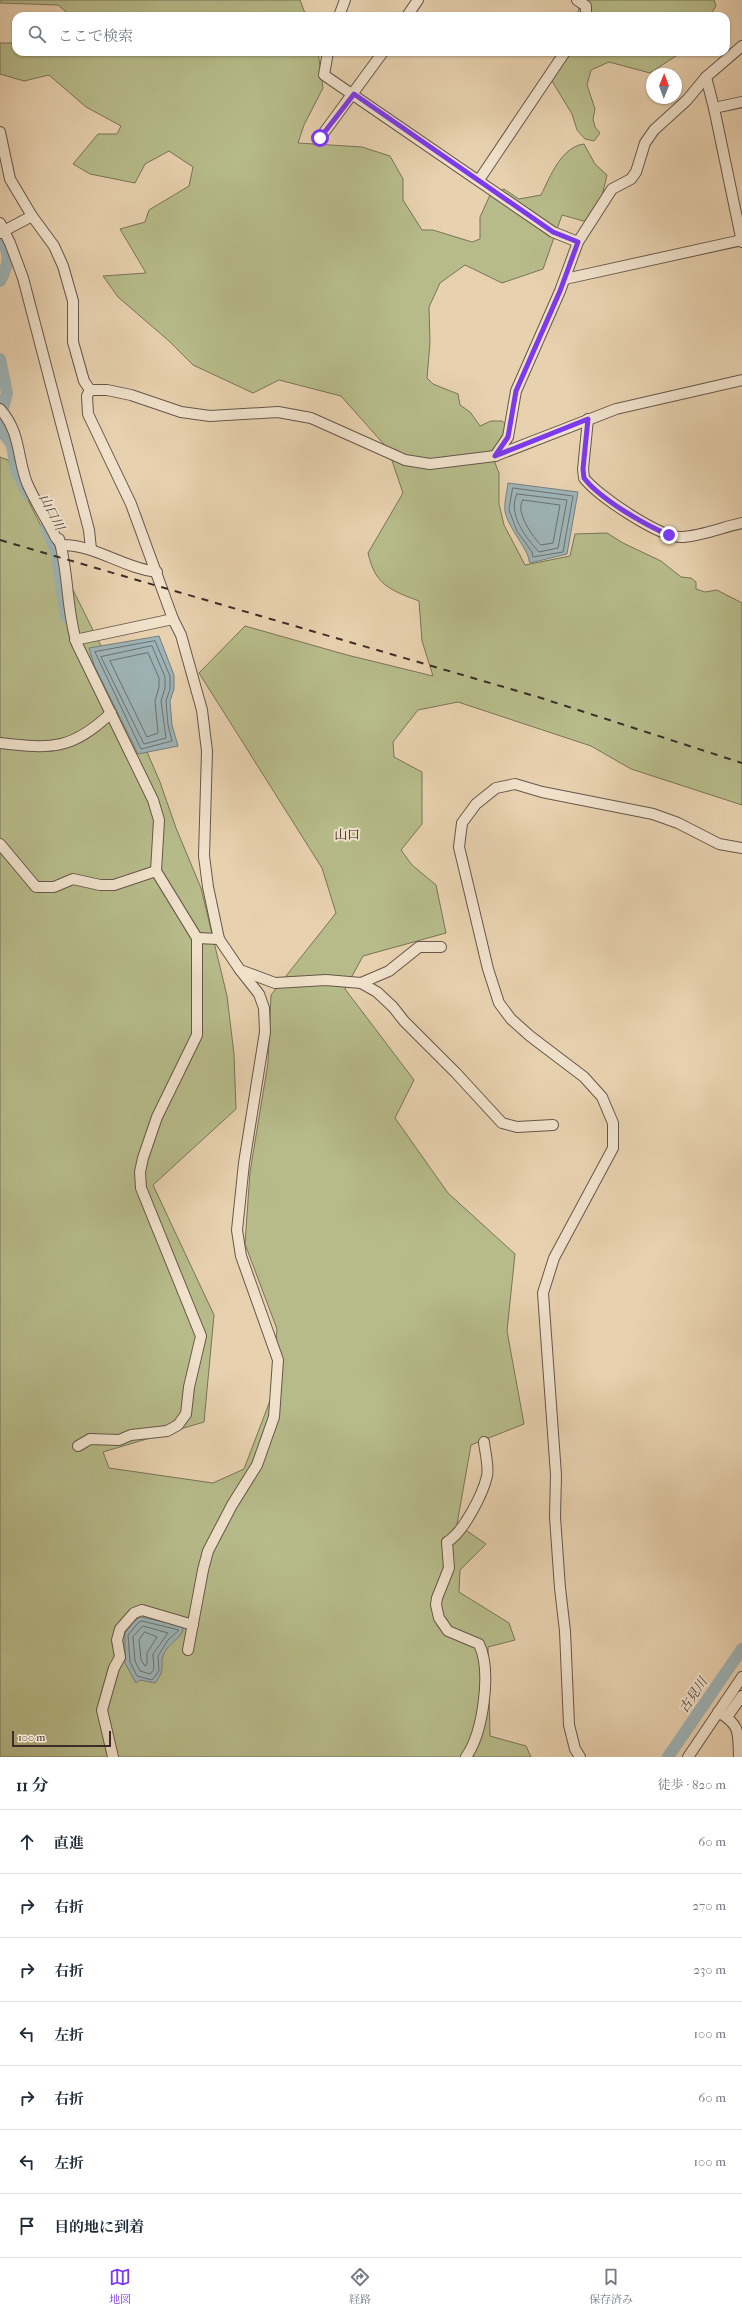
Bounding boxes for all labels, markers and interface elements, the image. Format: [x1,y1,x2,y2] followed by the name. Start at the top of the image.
[12,12,730,56] search box
[26,23,48,45] icon: search
[58,27,133,45] text: ここで検索
[646,68,682,104] north arrow
[311,129,329,147] route start
[36,491,68,535] water label: 山口川
[660,526,678,544] route end
[334,827,360,842] district label: 山口
[676,1673,711,1715] water label: 古見川
[12,1729,111,1748] scale bar
[18,1731,46,1744] text: 100 m
[16,1775,49,1795] text: 11 分
[658,1777,726,1792] text: 徒歩 · 820 m
[16,1831,38,1853] icon: ahead
[54,1834,84,1852] text: 直進
[698,1834,726,1849] text: 60 m
[16,1895,38,1917] icon: right
[54,1898,84,1916] text: 右折
[692,1898,726,1913] text: 270 m
[16,1959,38,1981] icon: right
[54,1962,84,1980] text: 右折
[693,1962,726,1977] text: 230 m
[16,2023,38,2045] icon: left
[54,2026,84,2044] text: 左折
[693,2026,726,2041] text: 100 m
[16,2087,38,2109] icon: right
[54,2090,84,2108] text: 右折
[698,2090,726,2105] text: 60 m
[16,2151,38,2173] icon: left
[54,2154,84,2172] text: 左折
[693,2154,726,2169] text: 100 m
[16,2215,38,2237] icon: arrive
[54,2218,144,2236] text: 目的地に到着
[109,2266,131,2306] tab: 地図
[349,2266,371,2306] tab: 経路
[589,2266,633,2306] tab: 保存済み

